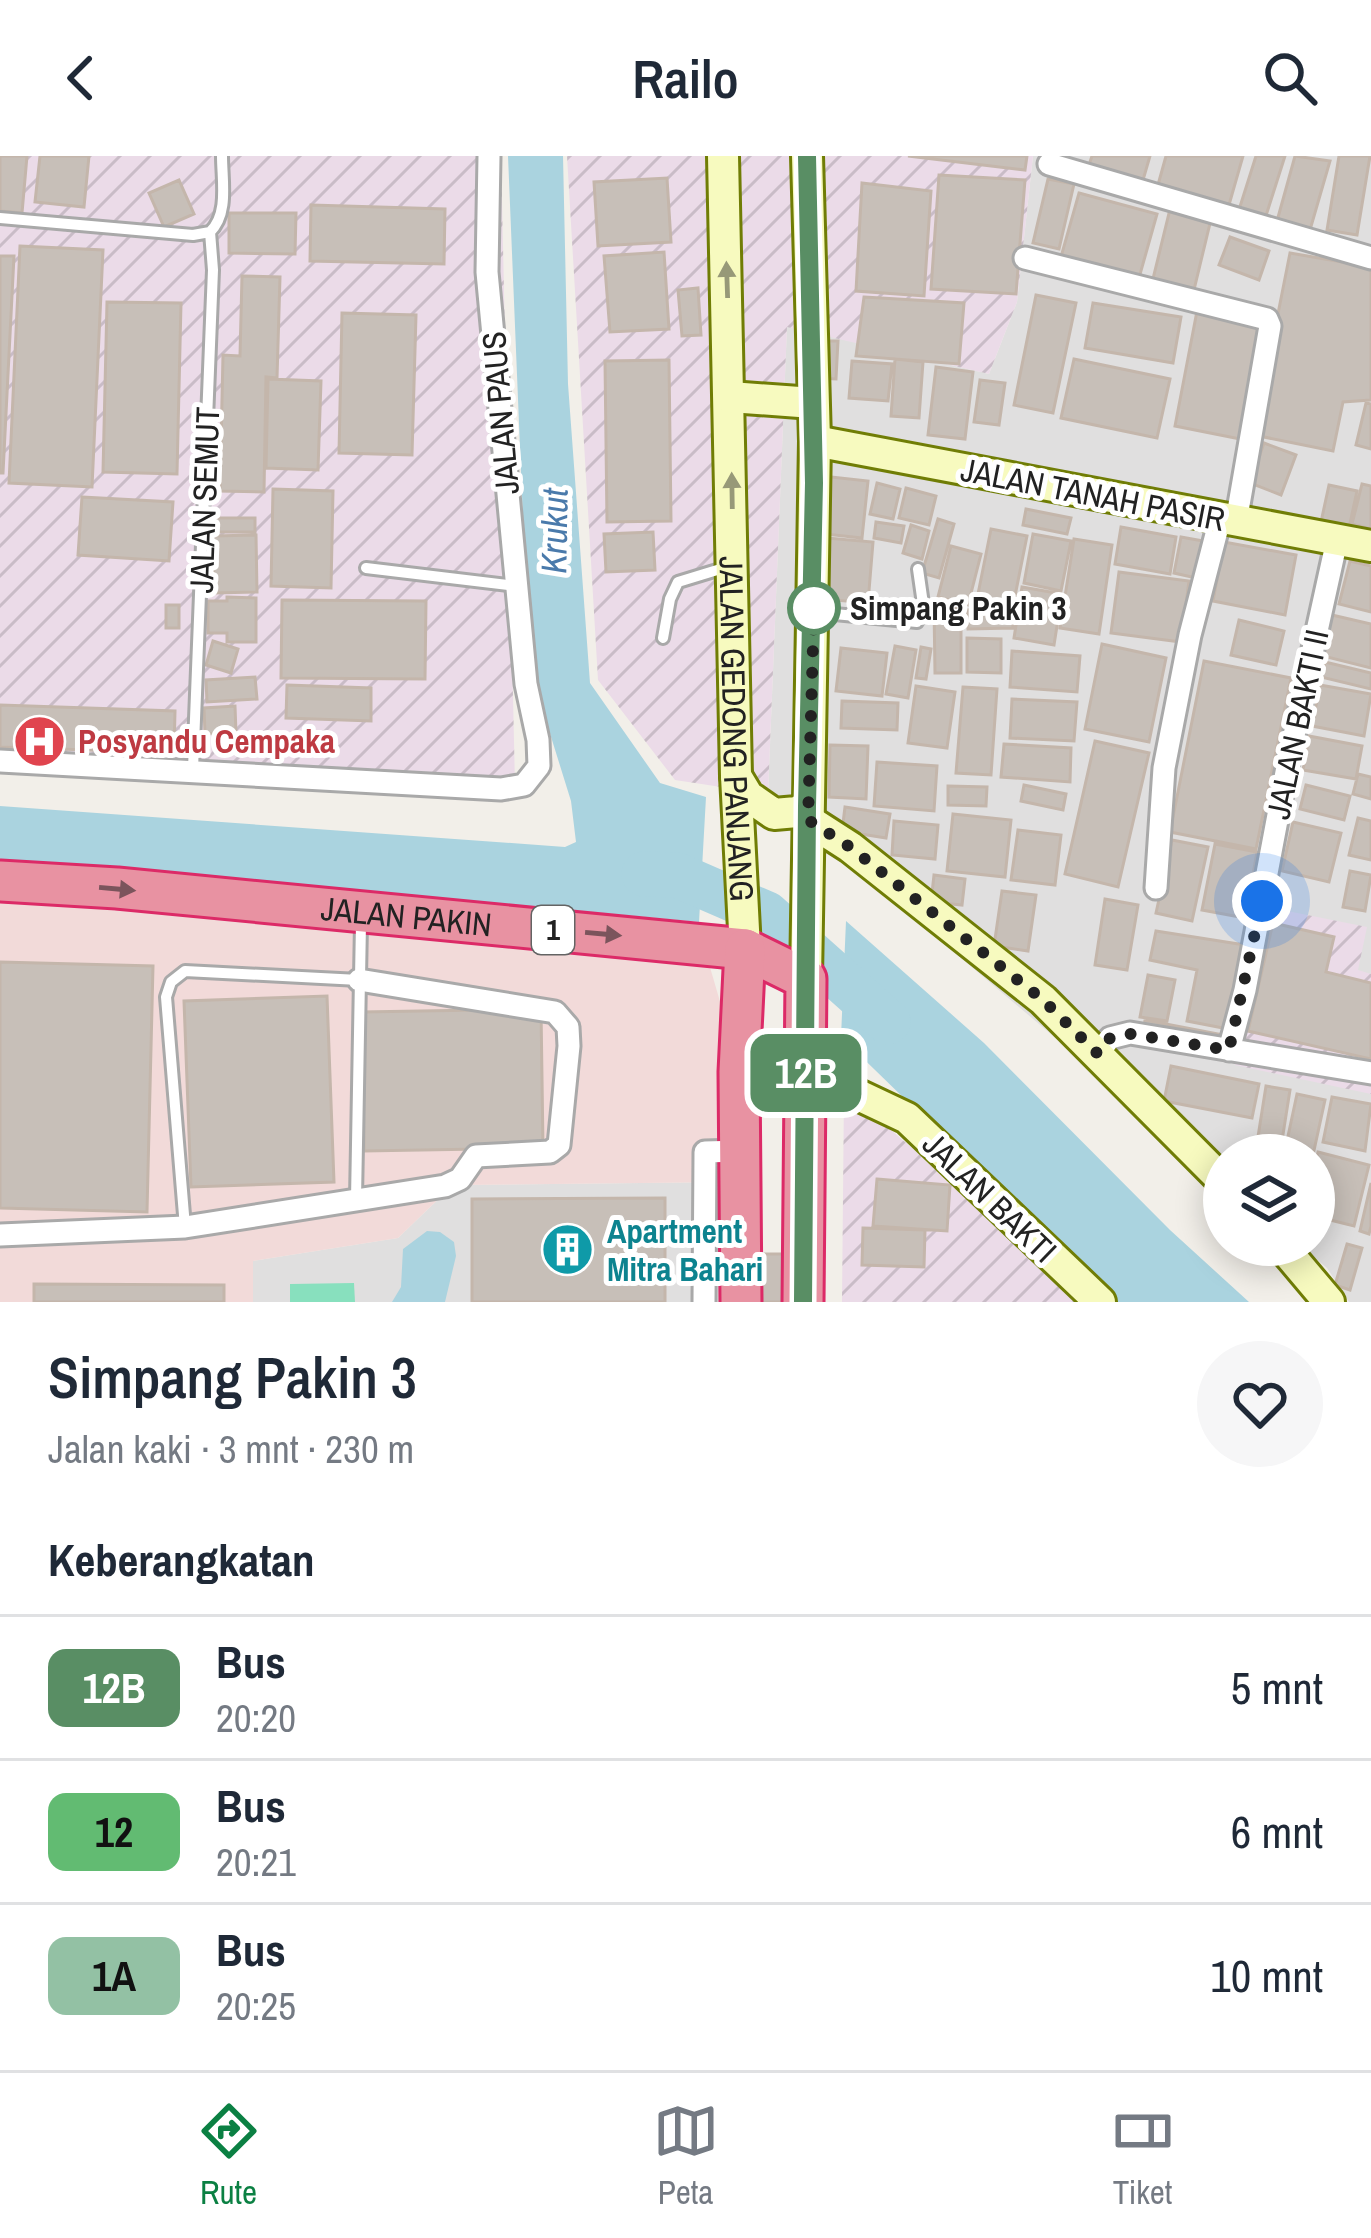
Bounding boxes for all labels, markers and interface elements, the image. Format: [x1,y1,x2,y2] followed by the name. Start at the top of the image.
[632,42,739,115] text: Railo
[48,45,114,111] icon: back
[1257,45,1323,111] icon: search
[717,260,736,298] one-way arrow
[471,330,529,496] street label: JALAN PAUS
[179,406,229,594] street label: JALAN SEMUT
[957,447,1229,541] street label: JALAN TANAH PASIR
[723,471,742,509] one-way arrow
[529,487,579,574] water label: Krukut
[709,556,764,903] street label: JALAN GEDONG PANJANG
[789,583,839,633] marker: Simpang Pakin 3
[850,586,1067,630] place label: Simpang Pakin 3
[1255,625,1339,823] street label: JALAN BAKTI II
[11,713,67,769] hospital icon: Posyandu Cempaka
[78,719,335,763] place label: Posyandu Cempaka
[1232,871,1292,931] your location
[99,879,136,898] one-way arrow
[319,886,494,946] street label: JALAN PAKIN
[532,906,574,954] road number: 1
[585,925,622,944] one-way arrow
[737,1034,875,1112] line badge: 12B
[774,1045,838,1101] text: 12B
[914,1122,1066,1272] street label: JALAN BAKTI
[1203,1134,1335,1266] map controls
[1203,1134,1335,1266] button: layers
[607,1209,763,1291] place label: Apartment Mitra Bahari
[540,1222,596,1278] building icon: Apartment Mitra Bahari
[48,1339,417,1416] text: Simpang Pakin 3
[1197,1341,1323,1467] button: heart
[48,1423,414,1475] text: Jalan kaki · 3 mnt · 230 m
[48,1529,315,1590] text: Keberangkatan
[216,1631,286,1692] text: Bus
[1231,1657,1323,1718] text: 5 mnt
[82,1660,146,1716] text: 12B
[216,1692,296,1744] text: 20:20
[216,1775,286,1836] text: Bus
[1231,1801,1323,1862] text: 6 mnt
[95,1804,133,1860] text: 12
[216,1836,296,1888] text: 20:21
[216,1919,286,1980] text: Bus
[1210,1945,1323,2006] text: 10 mnt
[92,1948,136,2004] text: 1A
[216,1980,296,2032] text: 20:25
[196,2098,262,2214] tab: Rute
[653,2098,719,2214] tab: Peta
[1110,2098,1176,2214] tab: Tiket

